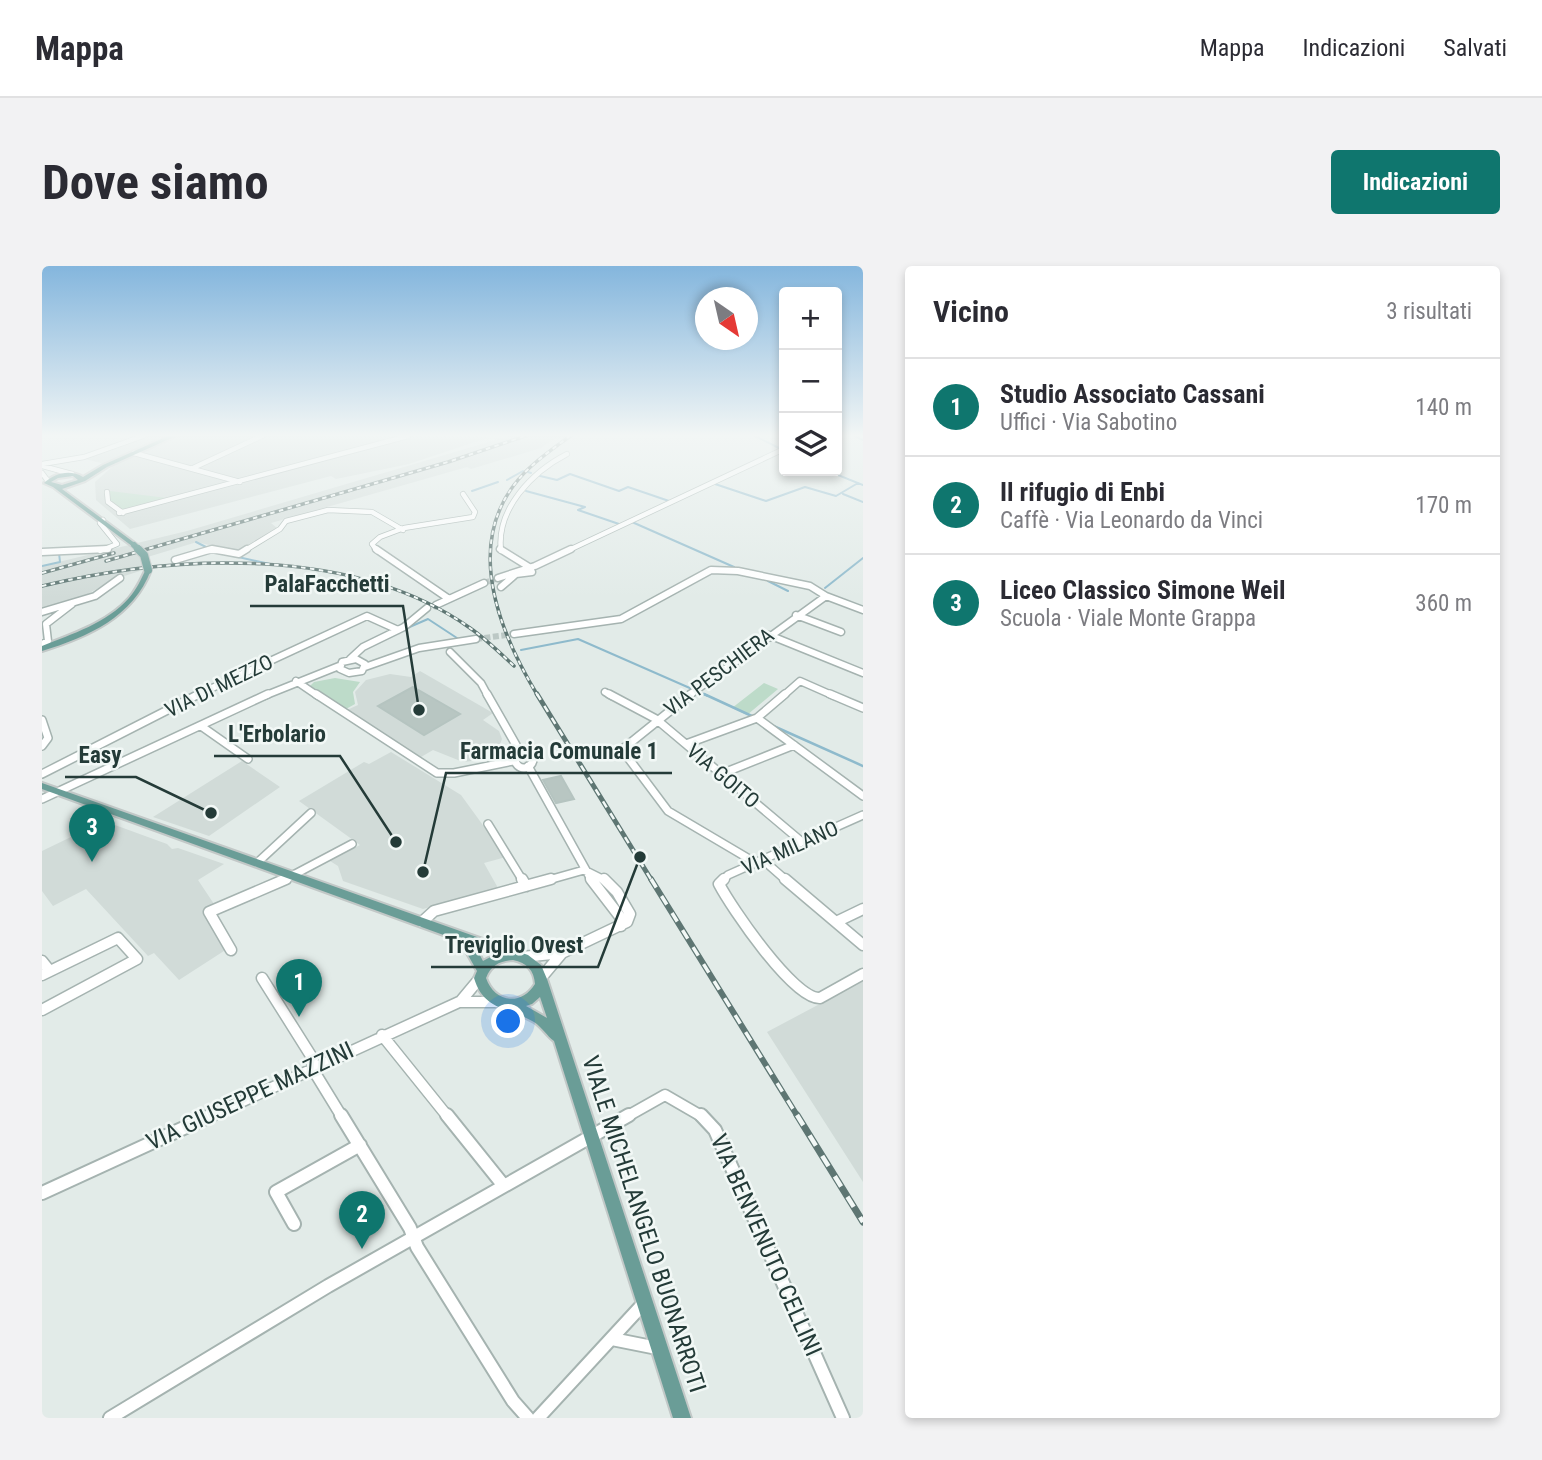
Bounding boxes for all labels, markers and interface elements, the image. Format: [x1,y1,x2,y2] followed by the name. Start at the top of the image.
[35,29,124,68] text: Mappa
[1200,34,1265,62] text: Mappa
[1303,34,1405,62] text: Indicazioni
[1443,34,1507,62] text: Salvati
[1331,150,1500,214] button: Indicazioni
[42,154,269,211] text: Dove siamo
[695,287,758,350] north arrow
[779,287,842,476] map controls
[779,287,842,350] button: +
[933,294,1009,329] text: Vicino
[1386,298,1472,325] text: 3 risultati
[779,350,842,413] button: −
[1000,379,1265,409] text: Studio Associato Cassani
[950,394,962,421] text: 1
[1415,394,1472,421] text: 140 m
[1000,409,1177,436] text: Uffici · Via Sabotino
[779,413,842,476] button: layers
[1000,477,1165,507] text: Il rifugio di Enbi
[950,492,962,519] text: 2
[1415,492,1472,519] text: 170 m
[1000,507,1263,534] text: Caffè · Via Leonardo da Vinci
[250,562,403,606] callout: PalaFacchetti
[264,571,390,598] text: PalaFacchetti
[1000,575,1286,605] text: Liceo Classico Simone Weil
[950,590,962,617] text: 3
[1415,590,1472,617] text: 360 m
[1000,605,1256,632] text: Scuola · Viale Monte Grappa
[659,623,779,721] street label: VIA PESCHIERA
[161,650,277,722] street label: VIA DI MEZZO
[214,712,340,756] callout: L'Erbolario
[228,721,326,748] text: L'Erbolario
[446,729,672,773] callout: Farmacia Comunale 1
[65,733,136,777] callout: Easy
[460,738,658,765] text: Farmacia Comunale 1
[682,739,764,813] street label: VIA GOITO
[79,742,122,769] text: Easy
[69,804,115,862] pin: 3
[738,816,842,880] street label: VIA MILANO
[431,923,598,967] callout: Treviglio Ovest
[445,932,583,959] text: Treviglio Ovest
[276,959,322,1017] pin: 1
[491,1004,525,1038] your location
[142,1036,358,1156] street label: VIA GIUSEPPE MAZZINI
[576,1052,712,1396] street label: VIALE MICHELANGELO BUONARROTI
[704,1130,828,1360] street label: VIA BENVENUTO CELLINI
[339,1191,385,1249] pin: 2

